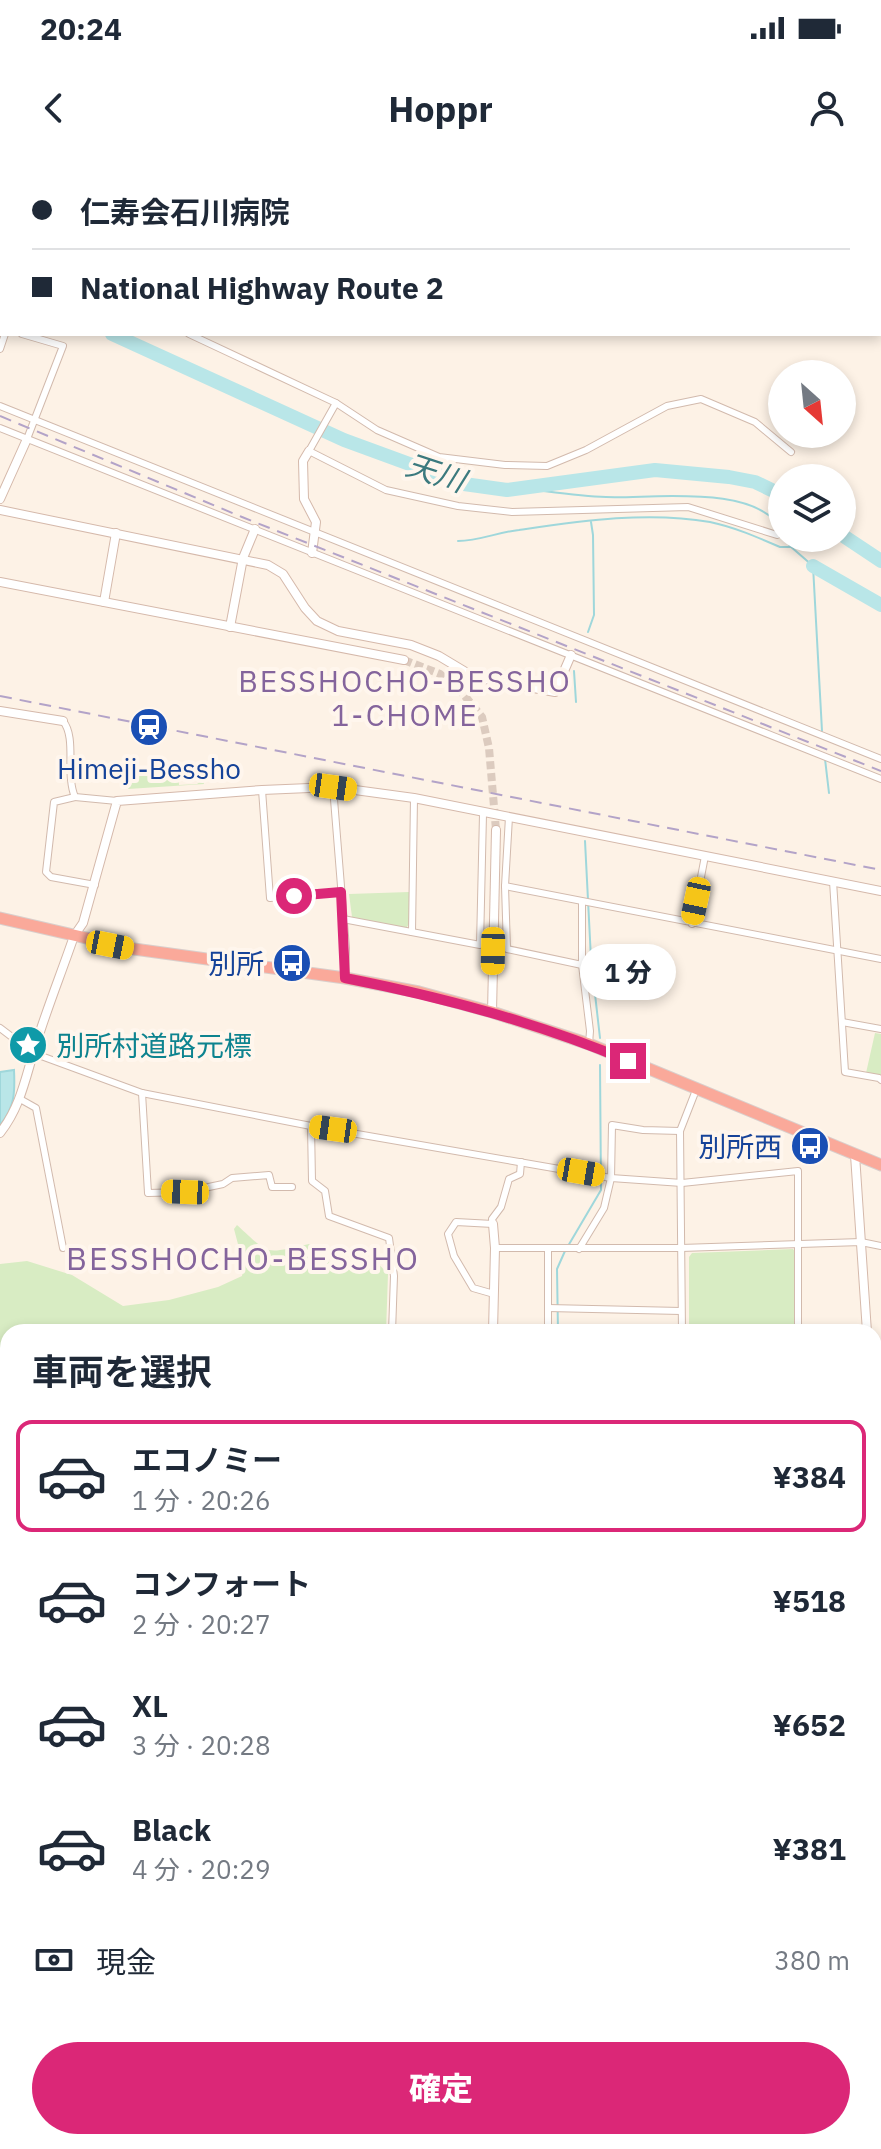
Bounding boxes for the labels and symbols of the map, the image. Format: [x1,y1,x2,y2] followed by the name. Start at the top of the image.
[768,360,856,448] north arrow
[401,444,473,501] water label: 天川
[238,661,572,734] district label: BESSHOCHO-BESSHO 1-CHOME
[128,706,170,748] station icon: Himeji-Bessho
[57,750,241,787] place label: Himeji-Bessho
[308,772,358,802] car
[679,875,713,927] car
[276,878,312,914] route start
[481,927,505,975] car
[84,929,136,961] car
[271,942,313,984] bus stop icon: 別所
[208,945,264,982] place label: 別所
[580,945,676,1001] callout: 1 分
[7,1024,49,1066] place icon: 別所村道路元標
[56,1027,252,1064] place label: 別所村道路元標
[610,1043,646,1079] route end
[308,1114,358,1144] car
[789,1125,831,1167] bus stop icon: 別所西
[698,1128,782,1165] place label: 別所西
[555,1156,607,1188] car
[161,1179,209,1205] car
[66,1237,420,1279] district label: BESSHOCHO-BESSHO

